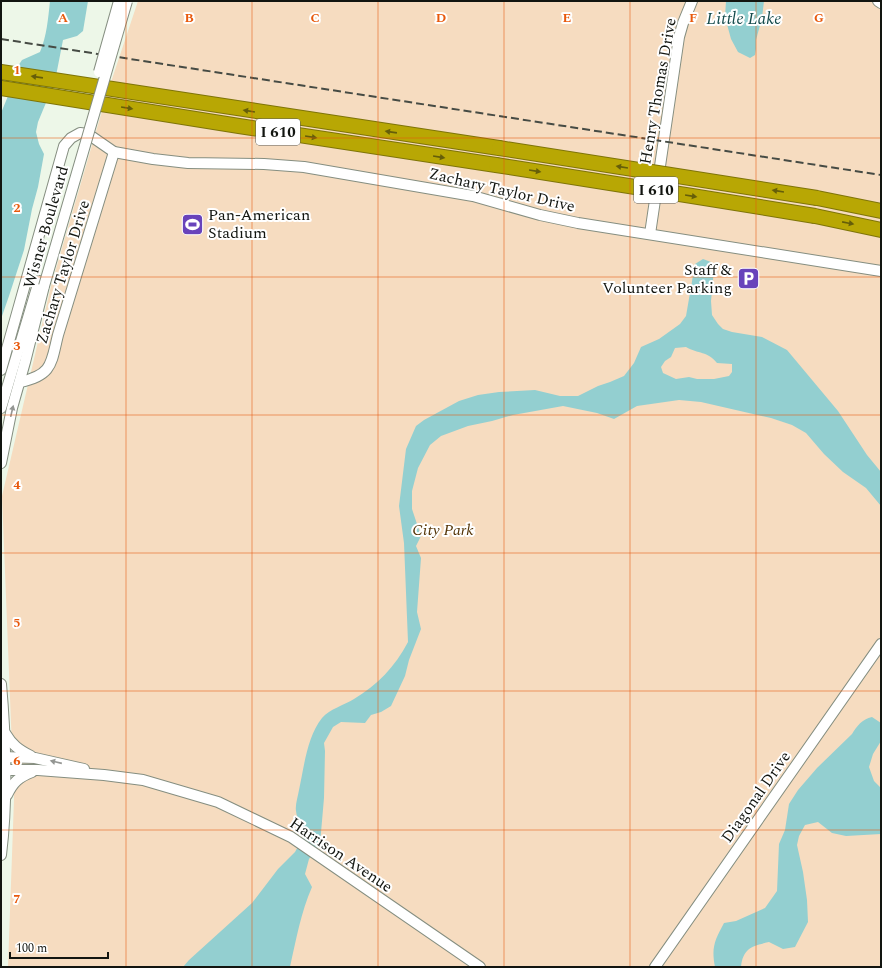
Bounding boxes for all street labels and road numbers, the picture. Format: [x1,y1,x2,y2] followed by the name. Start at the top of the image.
[633,16,683,166] street label: Henry Thomas Drive
[256,119,300,145] road number: I 610
[427,162,577,218] street label: Zachary Taylor Drive
[17,163,75,291] street label: Wisner Boulevard
[634,177,678,203] road number: I 610
[30,197,96,347] street label: Zachary Taylor Drive
[715,746,797,848] street label: Diagonal Drive
[284,811,398,899] street label: Harrison Avenue

